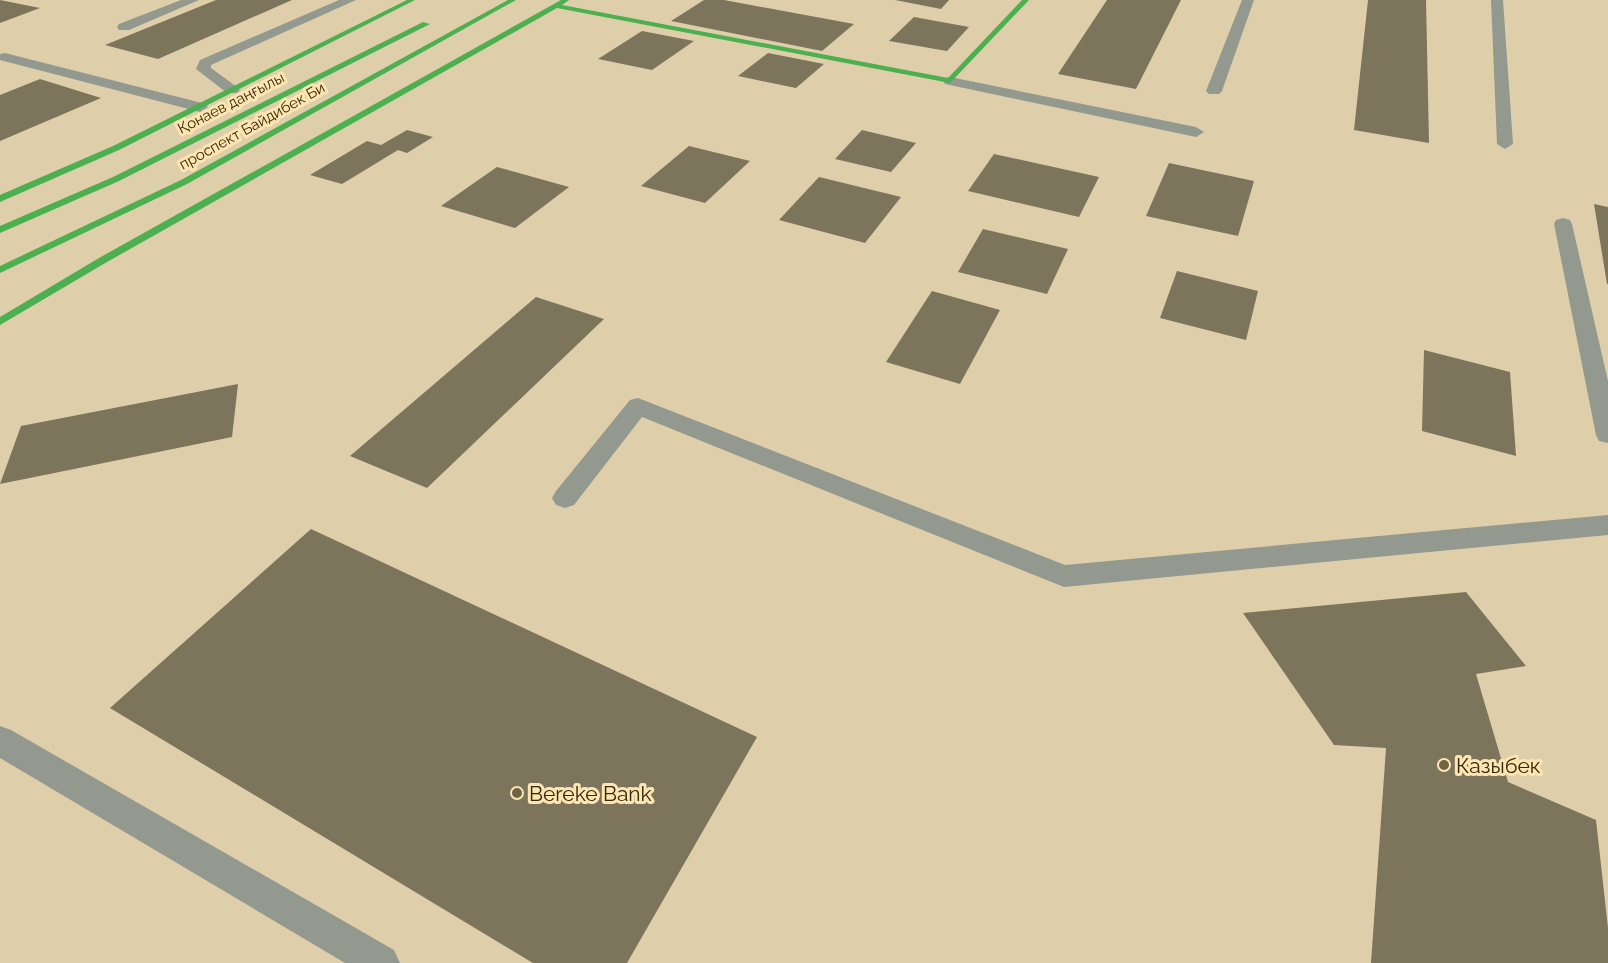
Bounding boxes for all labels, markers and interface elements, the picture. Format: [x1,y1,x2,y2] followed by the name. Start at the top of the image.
[175,68,287,138] street label: Қонаев даңғылы
[176,78,328,174] street label: проспект Байдибек Би
[1456,753,1541,778] place label: Казыбек
[1437,758,1451,772] marker: Казыбек
[529,781,652,806] place label: Bereke Bank
[510,786,524,800] marker: Bereke Bank

